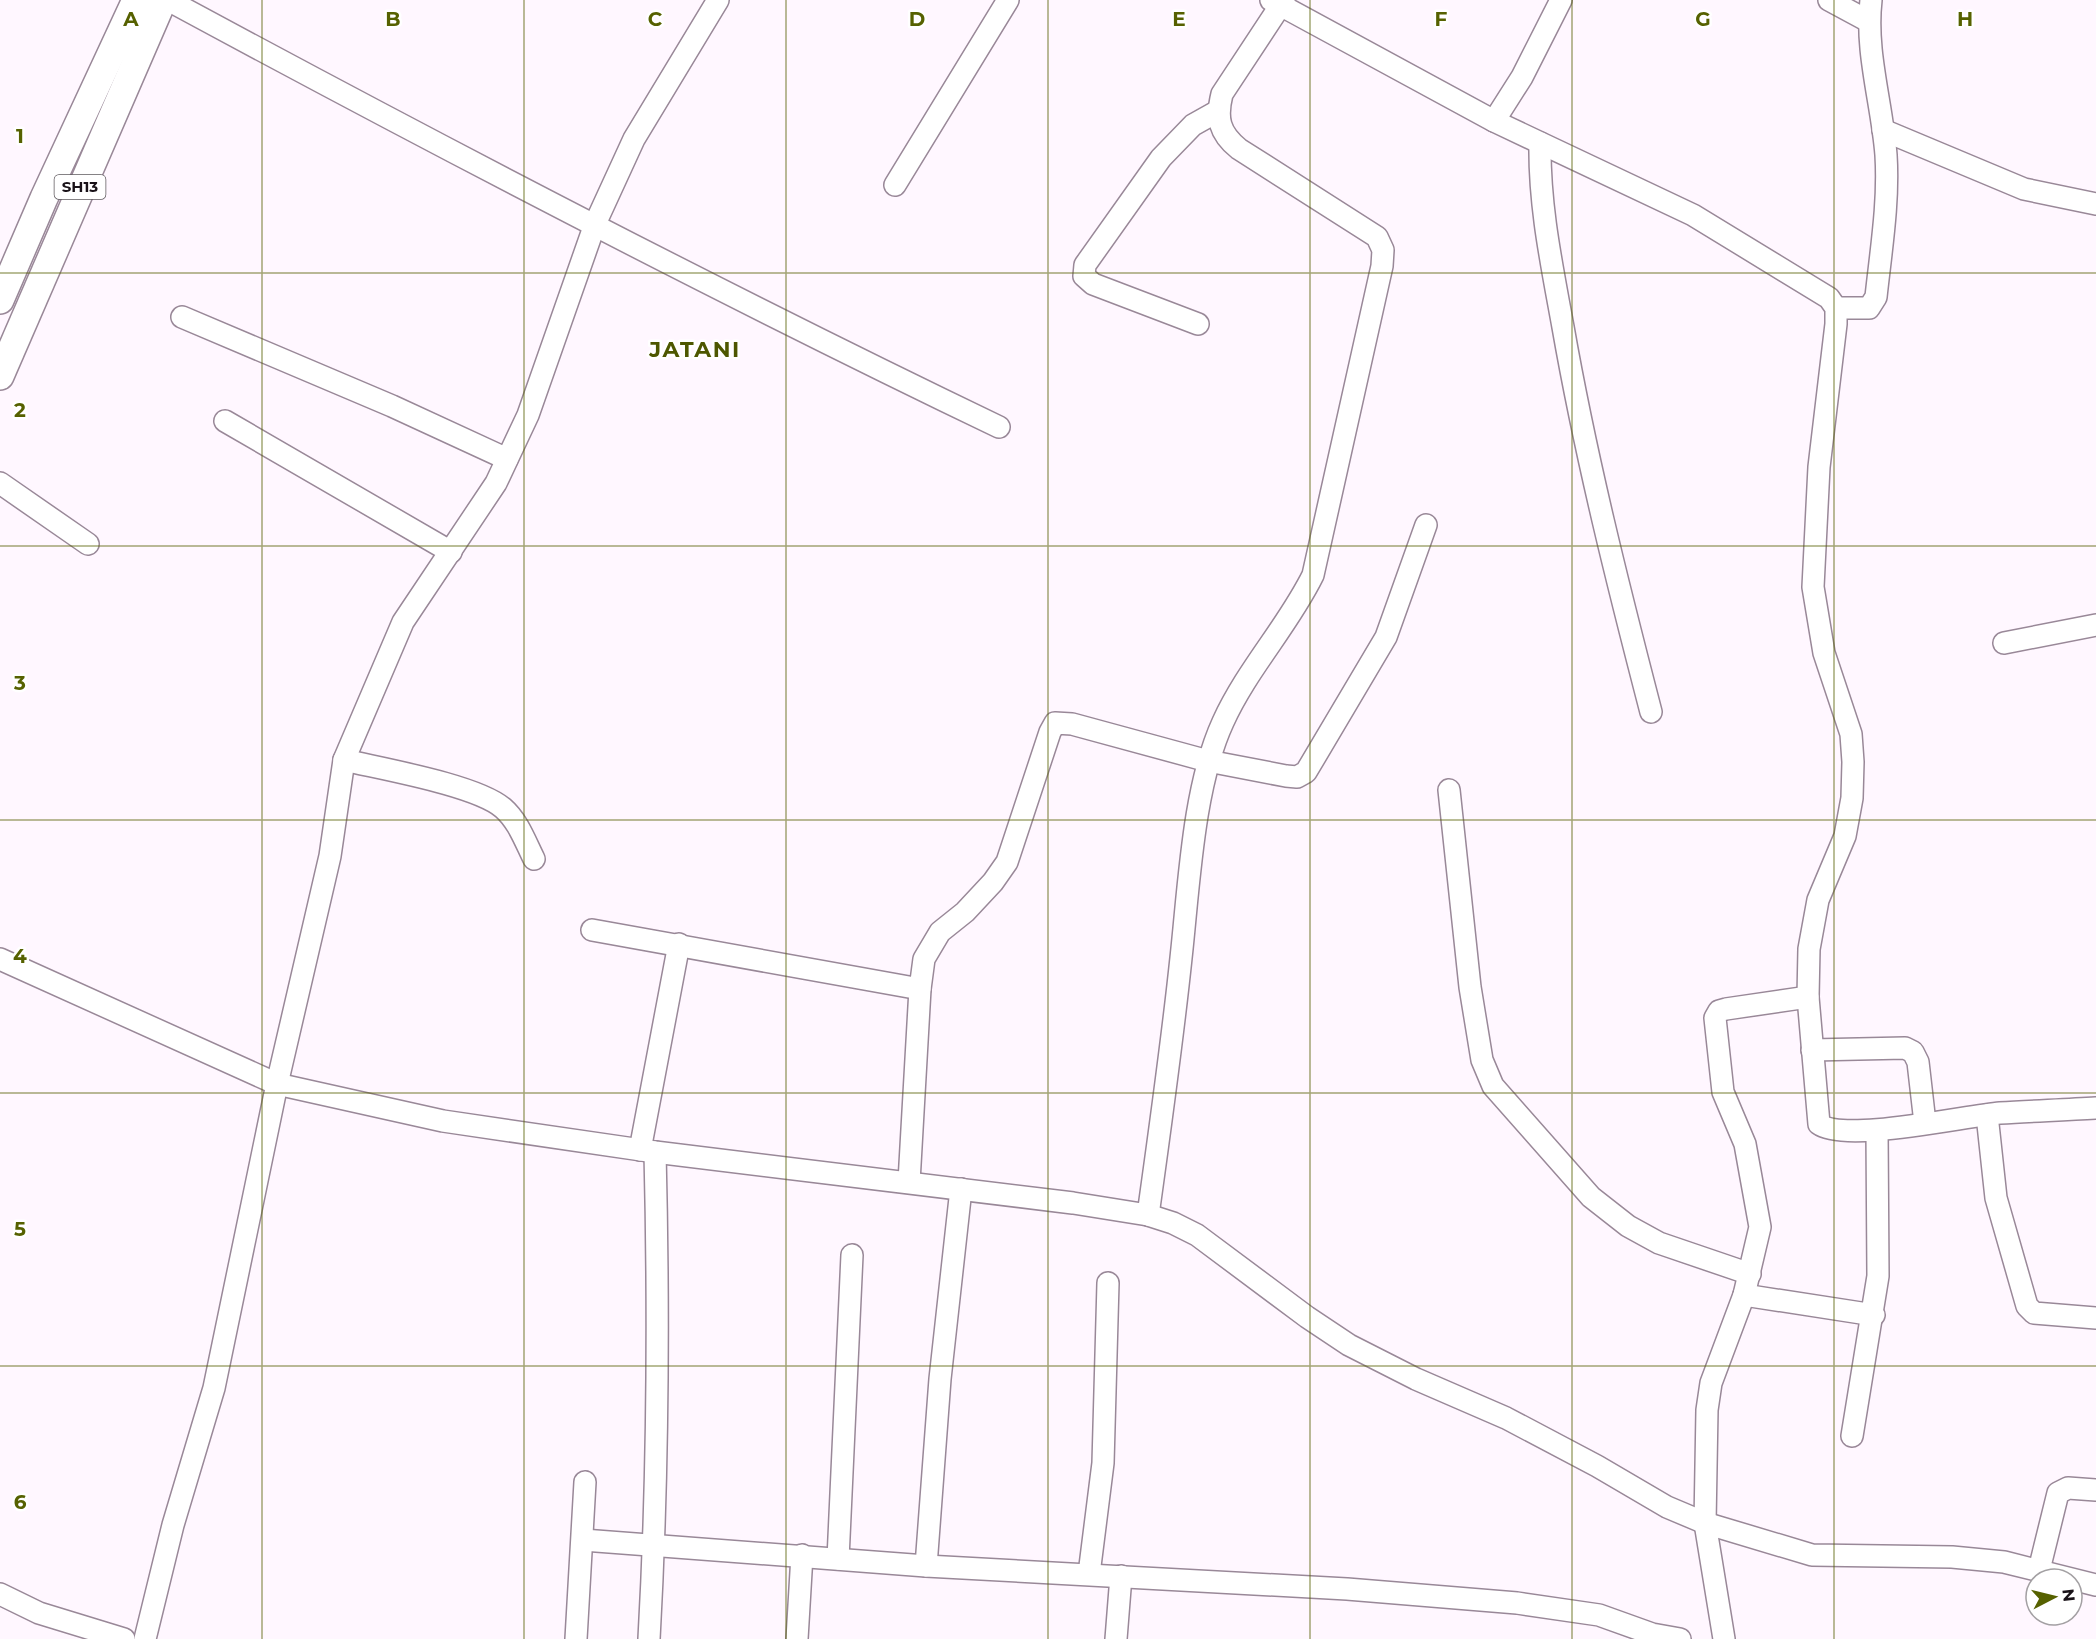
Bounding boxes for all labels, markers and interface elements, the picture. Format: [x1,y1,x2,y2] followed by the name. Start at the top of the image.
[122,7,139,31] text: A
[385,7,401,31] text: B
[648,7,663,31] text: C
[909,7,925,31] text: D
[1172,7,1186,31] text: E
[1435,7,1448,31] text: F
[1695,7,1711,31] text: G
[1957,7,1973,31] text: H
[16,124,24,148] text: 1
[54,175,106,199] road number: SH13
[648,336,741,363] district label: JATANI
[14,398,26,422] text: 2
[13,671,26,695] text: 3
[13,944,27,968] text: 4
[14,1217,26,1241] text: 5
[14,1490,27,1514] text: 6
[2024,1567,2084,1627] north arrow
[2058,1588,2079,1603] text: N

